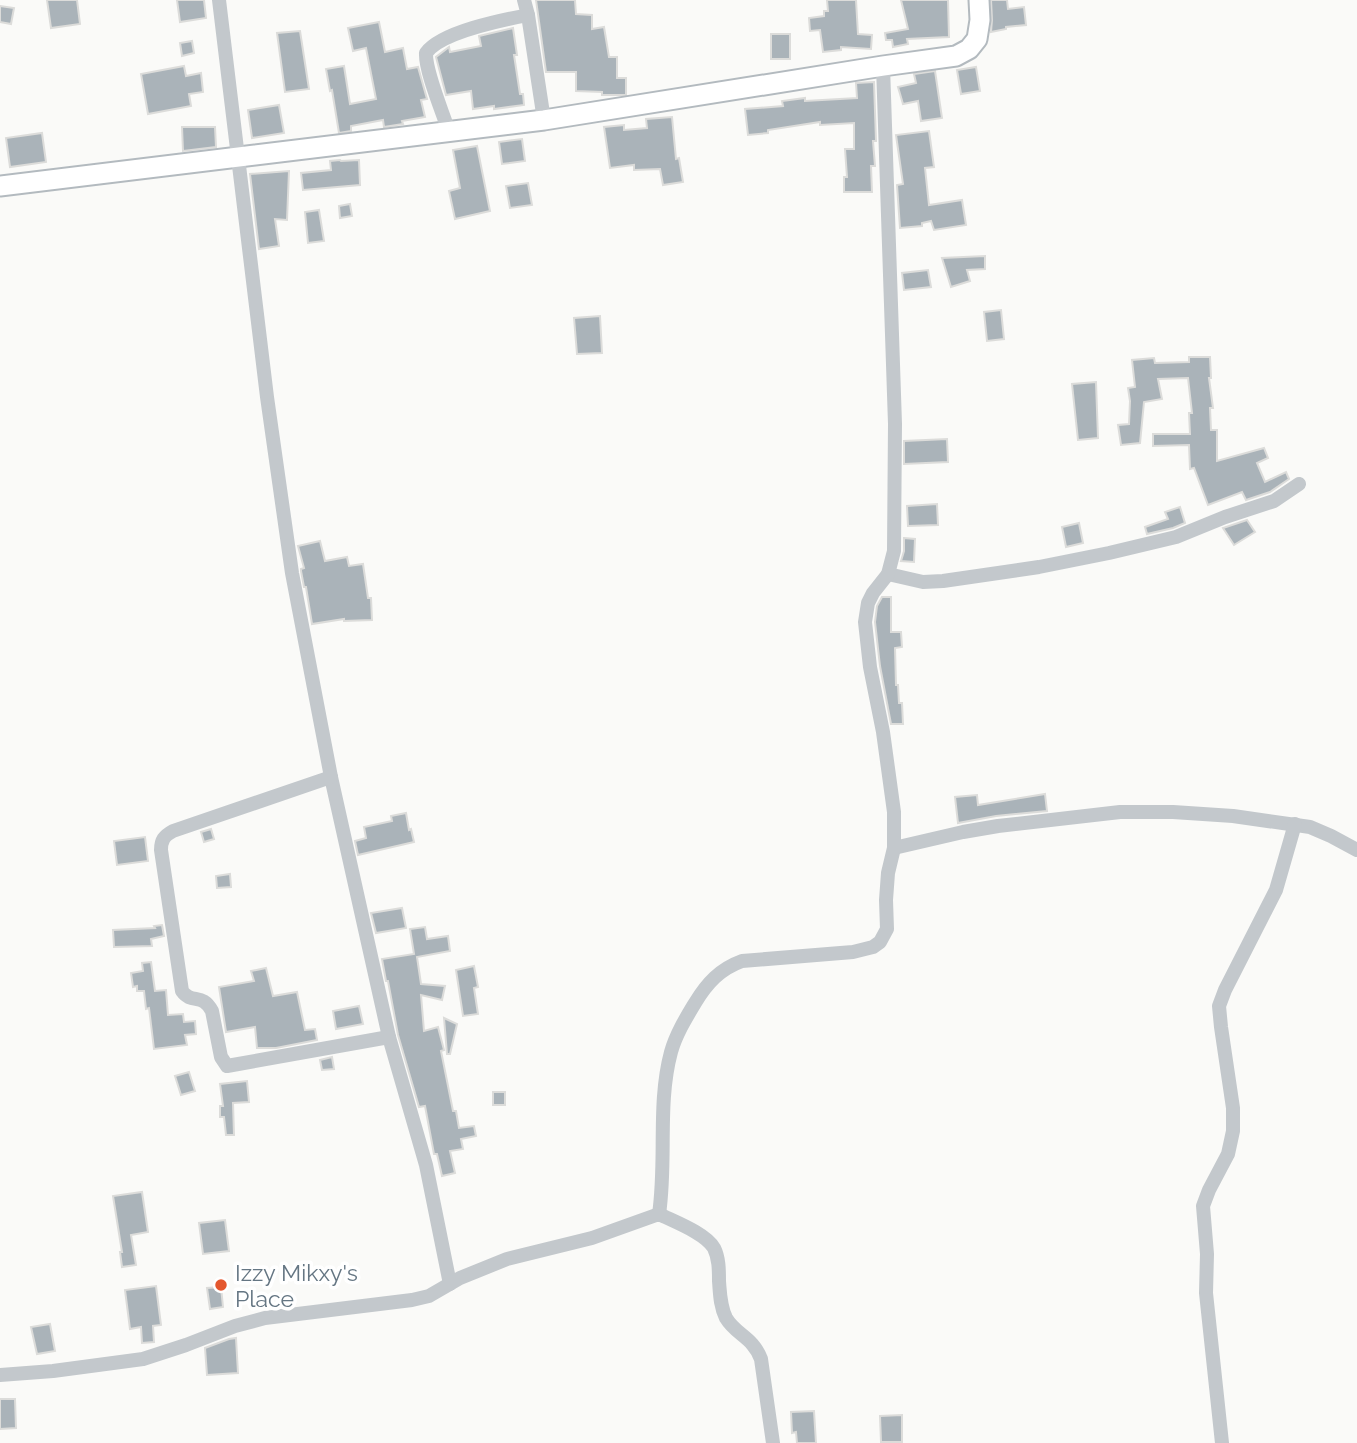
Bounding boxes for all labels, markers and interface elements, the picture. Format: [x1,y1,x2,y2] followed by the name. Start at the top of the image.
[235,1259,358,1312] place label: Izzy Mikxy's Place
[213,1277,229,1293] marker: Izzy Mikxy's Place

